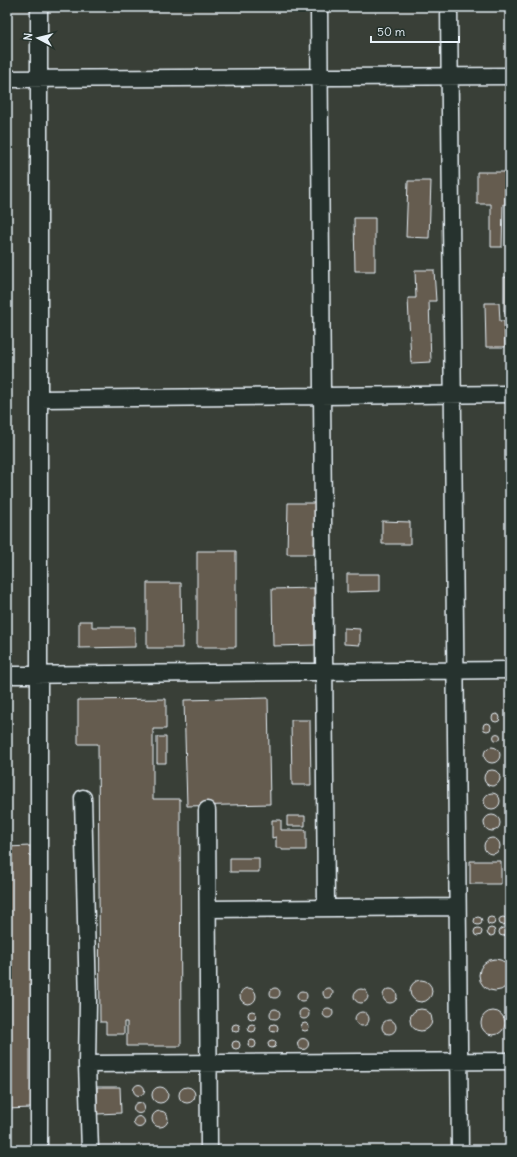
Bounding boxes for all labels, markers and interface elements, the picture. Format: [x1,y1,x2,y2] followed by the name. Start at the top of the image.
[18,18,58,58] north arrow
[371,18,459,44] scale bar
[377,24,406,39] text: 50 m
[21,32,35,41] text: N

